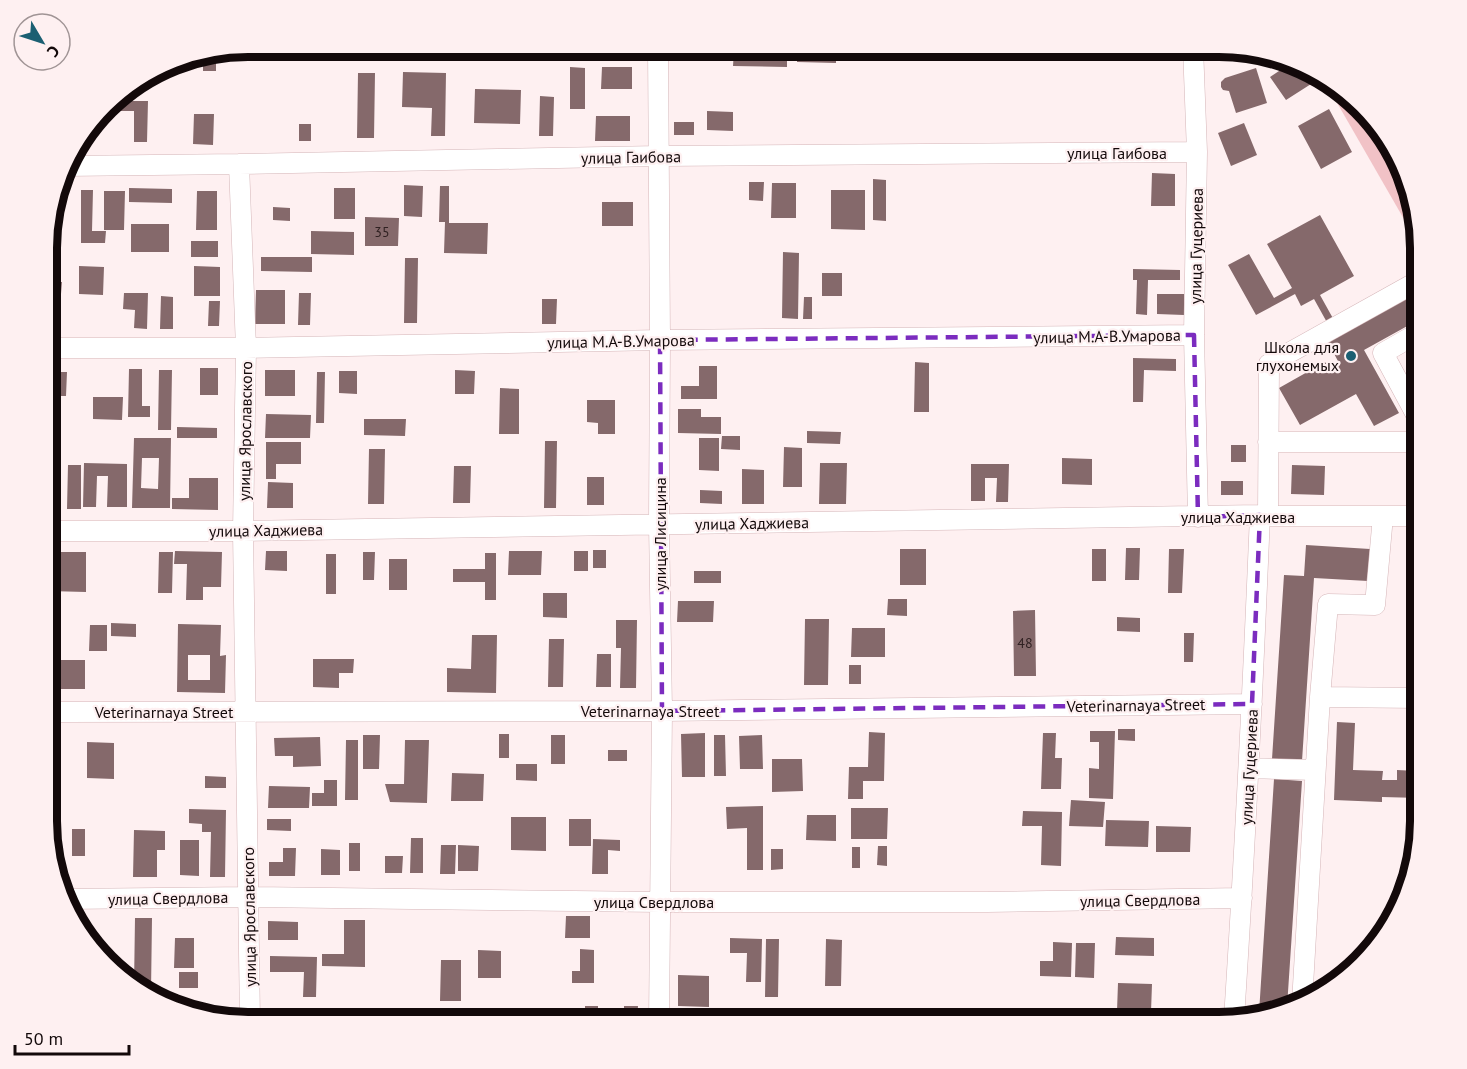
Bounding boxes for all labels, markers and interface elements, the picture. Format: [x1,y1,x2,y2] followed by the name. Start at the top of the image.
[12,12,72,72] north arrow
[43,42,64,61] text: С
[1067,143,1167,163] street label: улица Гаибова
[581,146,681,168] street label: улица Гаибова
[1185,188,1207,304] street label: улица Гуцериева
[374,223,390,241] house number: 35
[1033,325,1181,347] street label: улица М.А-В.Умарова
[547,330,695,352] street label: улица М.А-В.Умарова
[1256,337,1339,375] place label: Школа для глухонемых
[1344,349,1358,363] marker: Школа для глухонемых
[234,361,256,501] street label: улица Ярославского
[650,477,670,591] street label: улица Лисицина
[1181,507,1295,527] street label: улица Хаджиева
[695,512,809,534] street label: улица Хаджиева
[209,519,323,541] street label: улица Хаджиева
[1017,634,1033,652] house number: 48
[1065,694,1206,716] street label: Veterinarnaya Street
[580,701,720,721] street label: Veterinarnaya Street
[94,702,234,722] street label: Veterinarnaya Street
[1236,709,1262,825] street label: улица Гуцериева
[238,847,260,987] street label: улица Ярославского
[108,887,228,909] street label: улица Свердлова
[1080,889,1200,911] street label: улица Свердлова
[594,892,714,912] street label: улица Свердлова
[15,1018,129,1056] scale bar
[24,1027,63,1050] text: 50 m

